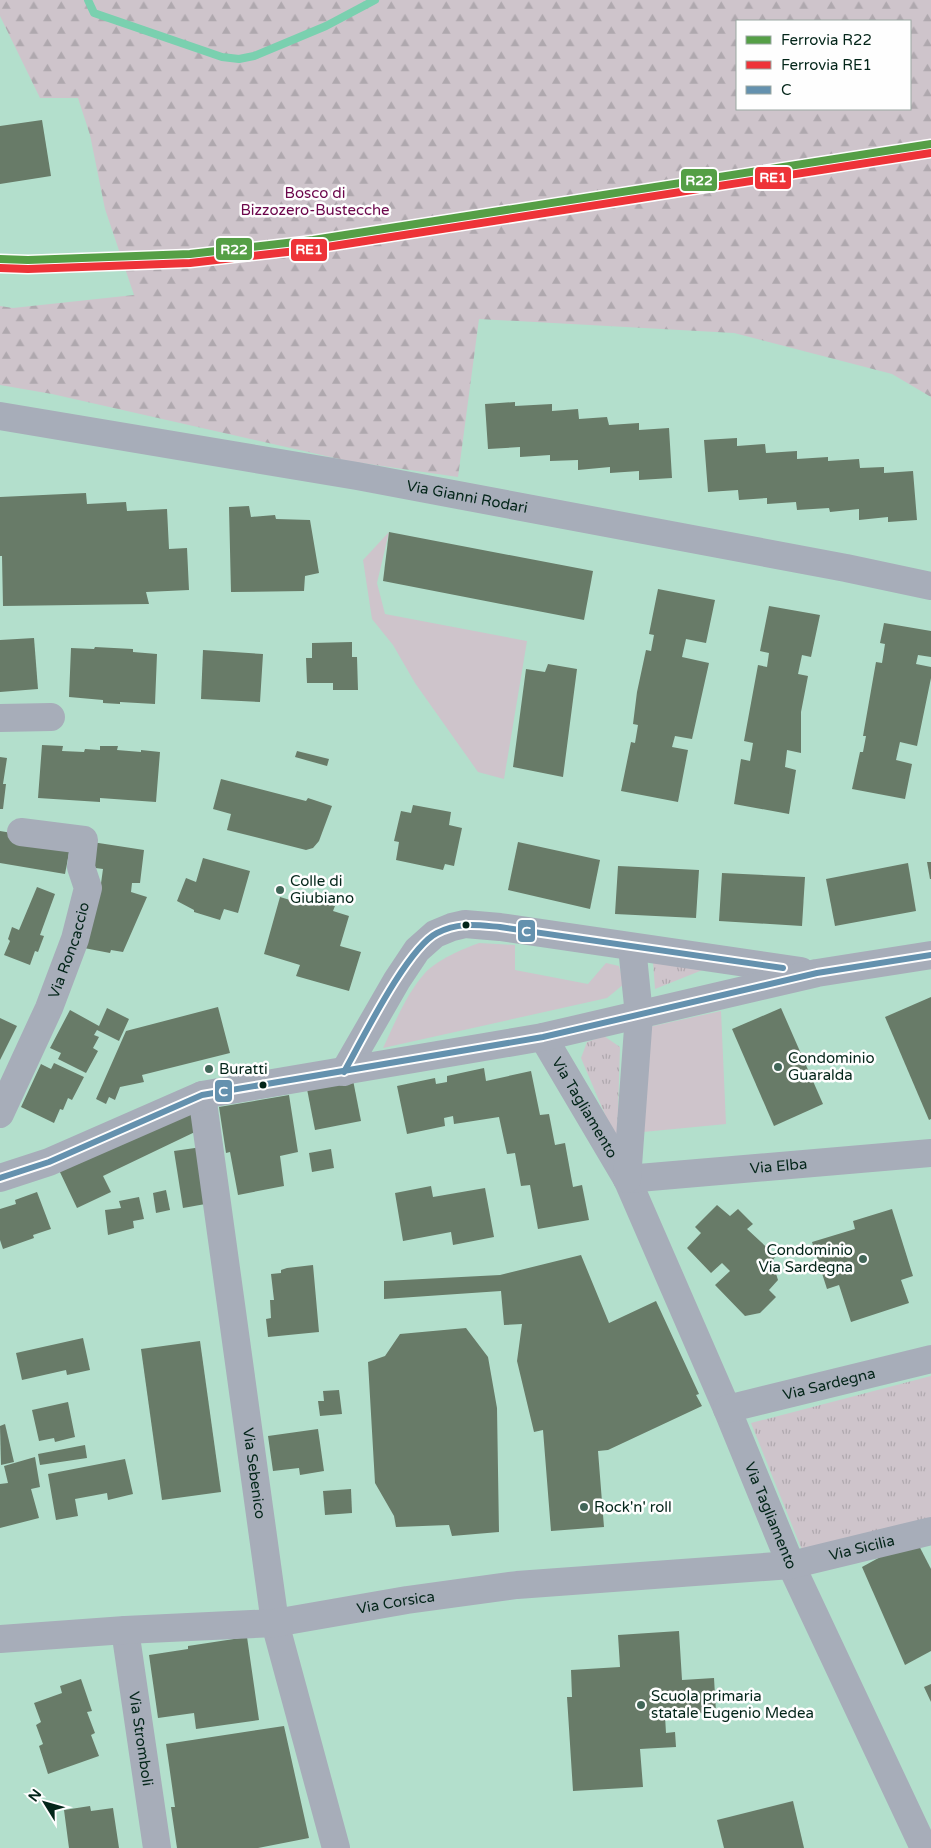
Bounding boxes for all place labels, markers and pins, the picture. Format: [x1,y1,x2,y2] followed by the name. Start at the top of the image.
[290,872,354,907] place label: Colle di Giubiano
[274,884,286,896] marker: Colle di Giubiano
[461,920,471,930] unlabelled marker
[788,1049,875,1084] place label: Condominio Guaralda
[219,1060,268,1078] place label: Buratti
[772,1061,784,1073] marker: Condominio Guaralda
[203,1063,215,1075] marker: Buratti
[258,1080,268,1090] unlabelled marker
[758,1241,853,1276] place label: Condominio Via Sardegna
[857,1253,869,1265] marker: Condominio Via Sardegna
[594,1498,672,1516] place label: Rock'n' roll
[578,1501,590,1513] marker: Rock'n' roll
[651,1687,814,1722] place label: Scuola primaria statale Eugenio Medea
[635,1699,647,1711] marker: Scuola primaria statale Eugenio Medea

